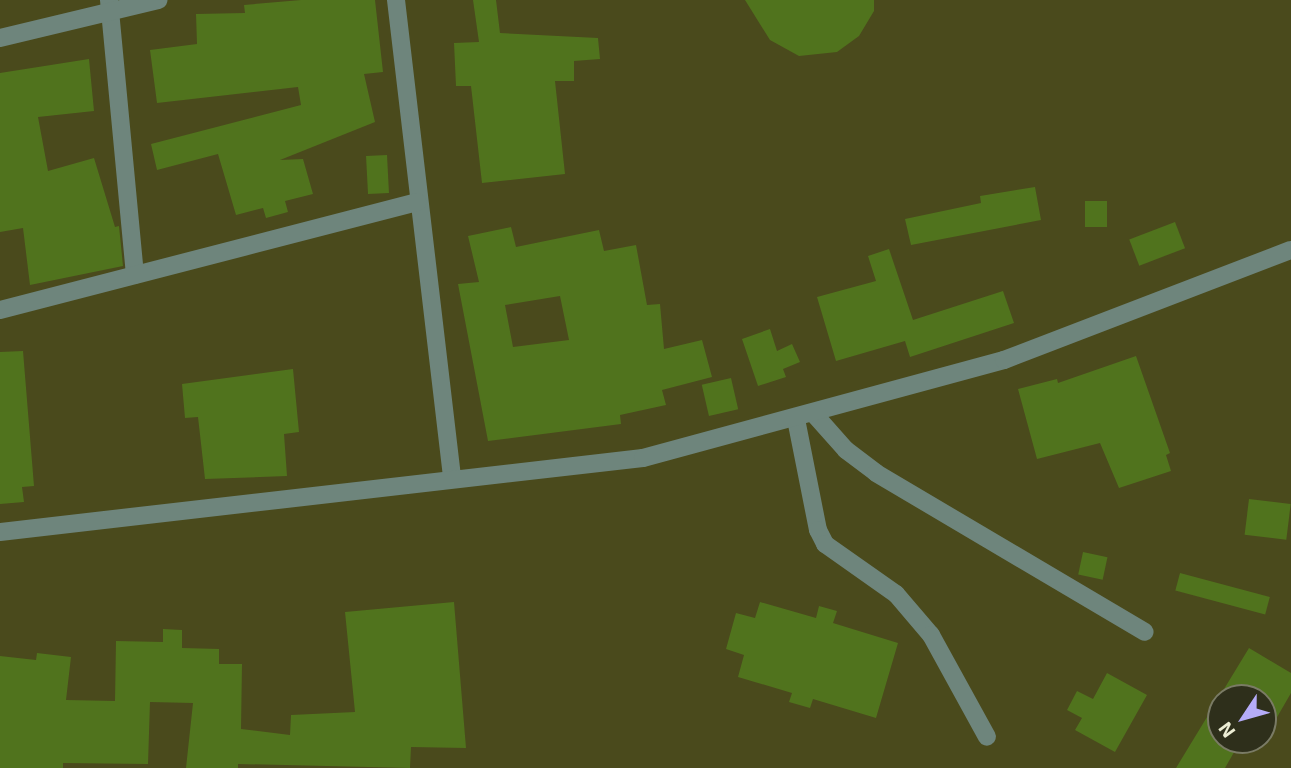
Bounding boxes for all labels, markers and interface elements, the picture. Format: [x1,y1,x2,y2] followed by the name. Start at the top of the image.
[1207,684,1277,754] north arrow
[1213,718,1240,743] text: N

